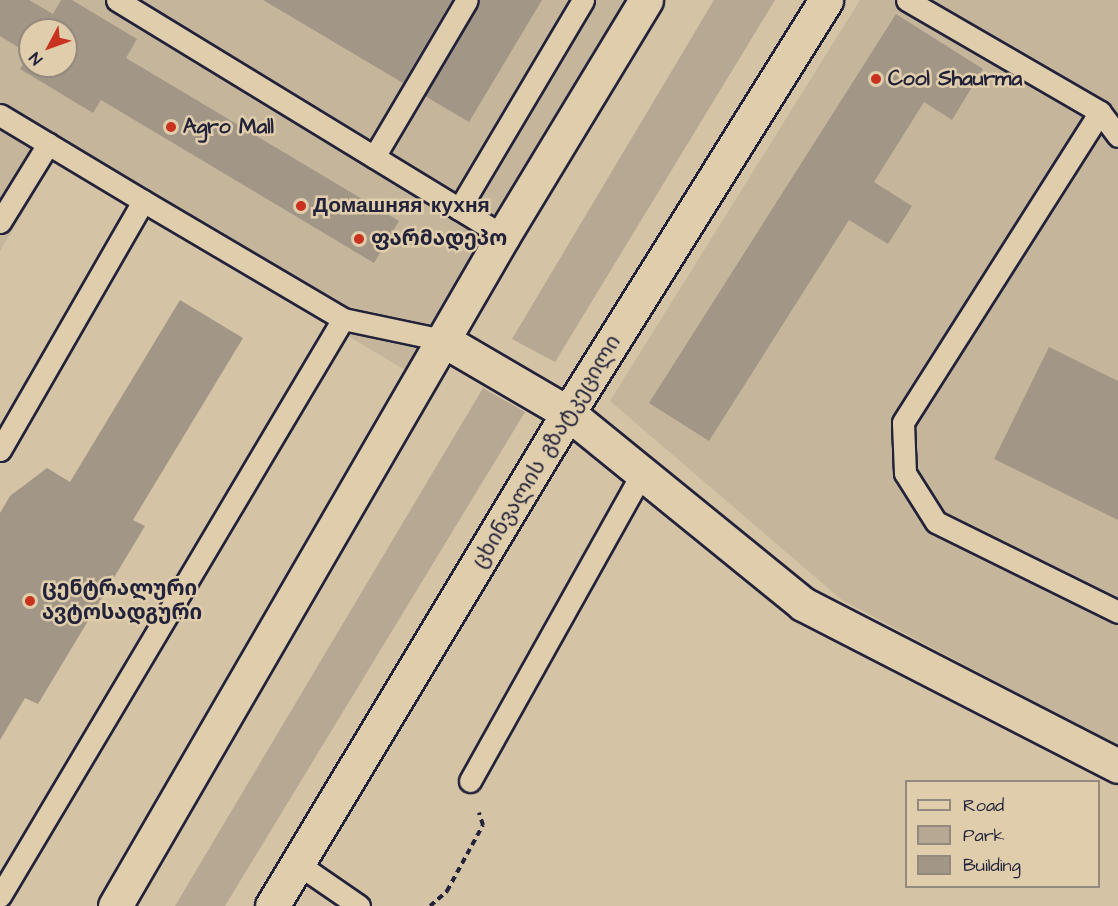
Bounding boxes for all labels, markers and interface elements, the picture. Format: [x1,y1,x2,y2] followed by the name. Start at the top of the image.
[18,18,78,78] north arrow
[24,47,48,69] text: N
[888,66,1022,92] place label: Cool Shaurma
[869,72,883,86] marker: Cool Shaurma
[183,114,274,140] place label: Agro Mall
[164,120,178,134] marker: Agro Mall
[313,193,490,219] place label: Домашняя кухня
[294,199,308,213] marker: Домашняя кухня
[371,226,507,252] place label: ფარმადეპო
[352,232,366,246] marker: ფარმადეპო
[467,331,627,573] street label: ცხინვალის გზატკეცილი
[42,576,202,626] place label: ცენტრალური ავტოსადგური
[23,594,37,608] marker: ცენტრალური ავტოსადგური
[905,780,1100,888] legend
[963,793,1004,818] text: Road
[963,823,1005,848] text: Park
[963,853,1021,878] text: Building

